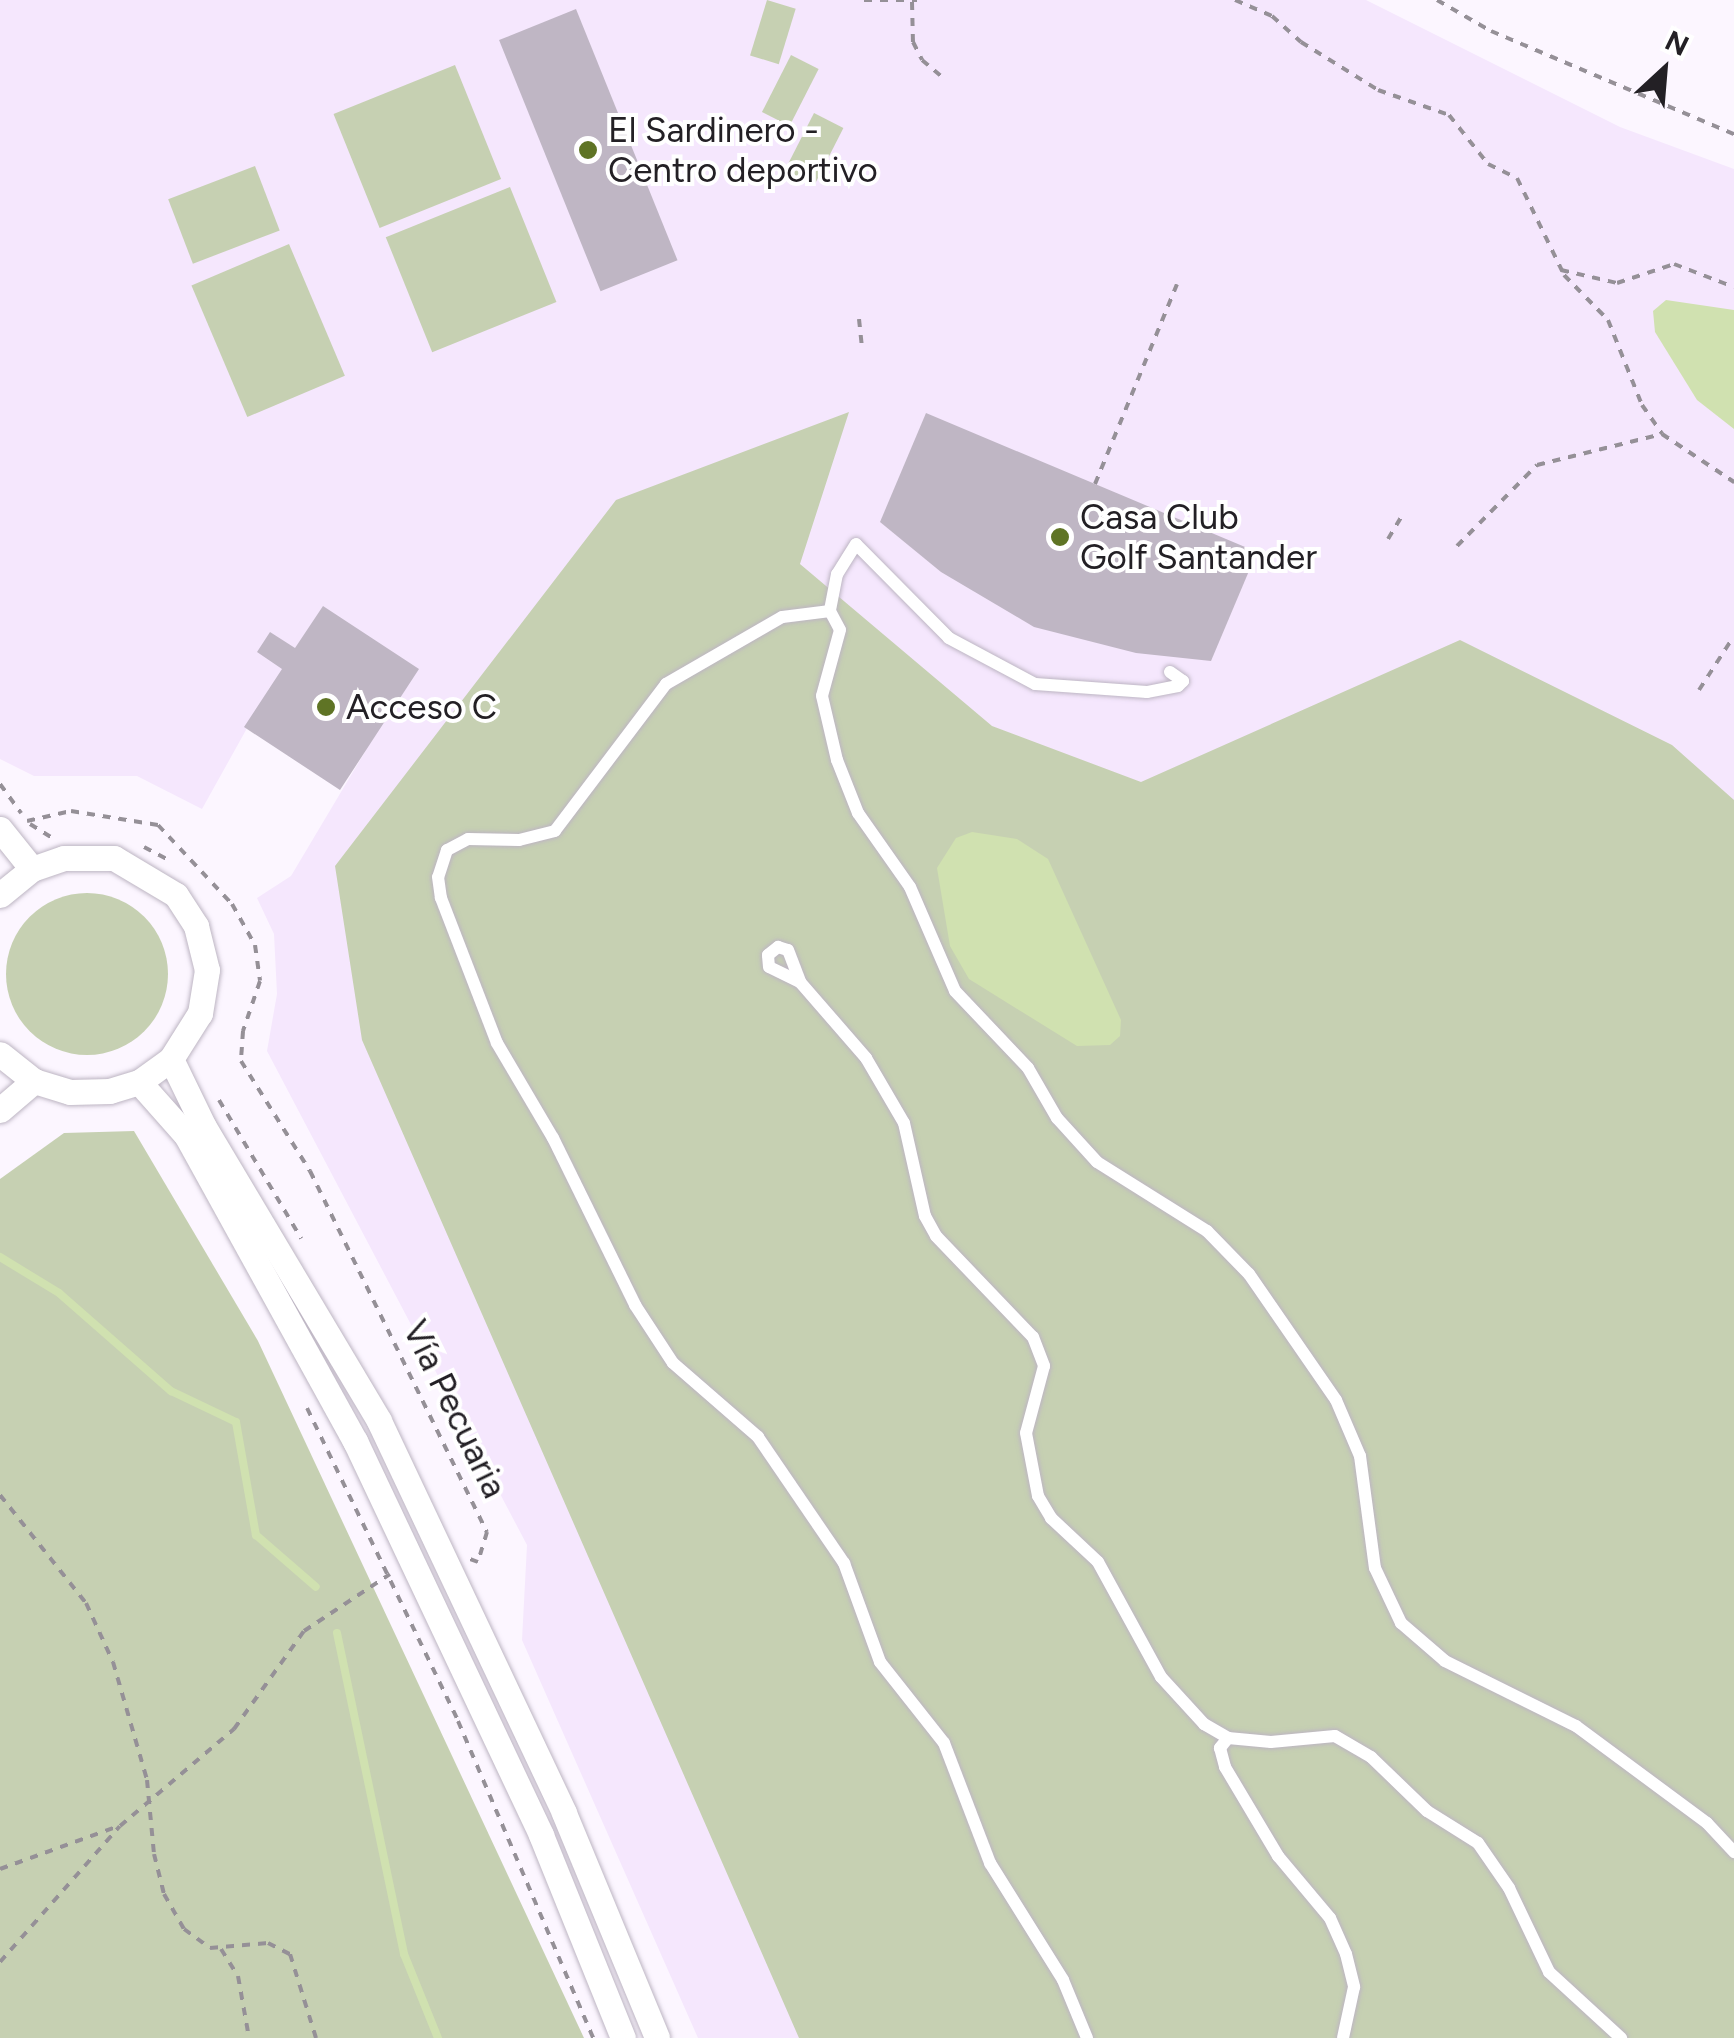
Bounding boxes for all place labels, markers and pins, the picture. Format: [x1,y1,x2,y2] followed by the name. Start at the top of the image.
[608,109,878,191] place label: El Sardinero - Centro deportivo
[577,139,599,161] marker: El Sardinero - Centro deportivo
[1080,496,1317,578] place label: Casa Club Golf Santander
[1049,526,1071,548] marker: Casa Club Golf Santander
[346,686,497,728] place label: Acceso C
[315,696,337,718] marker: Acceso C

